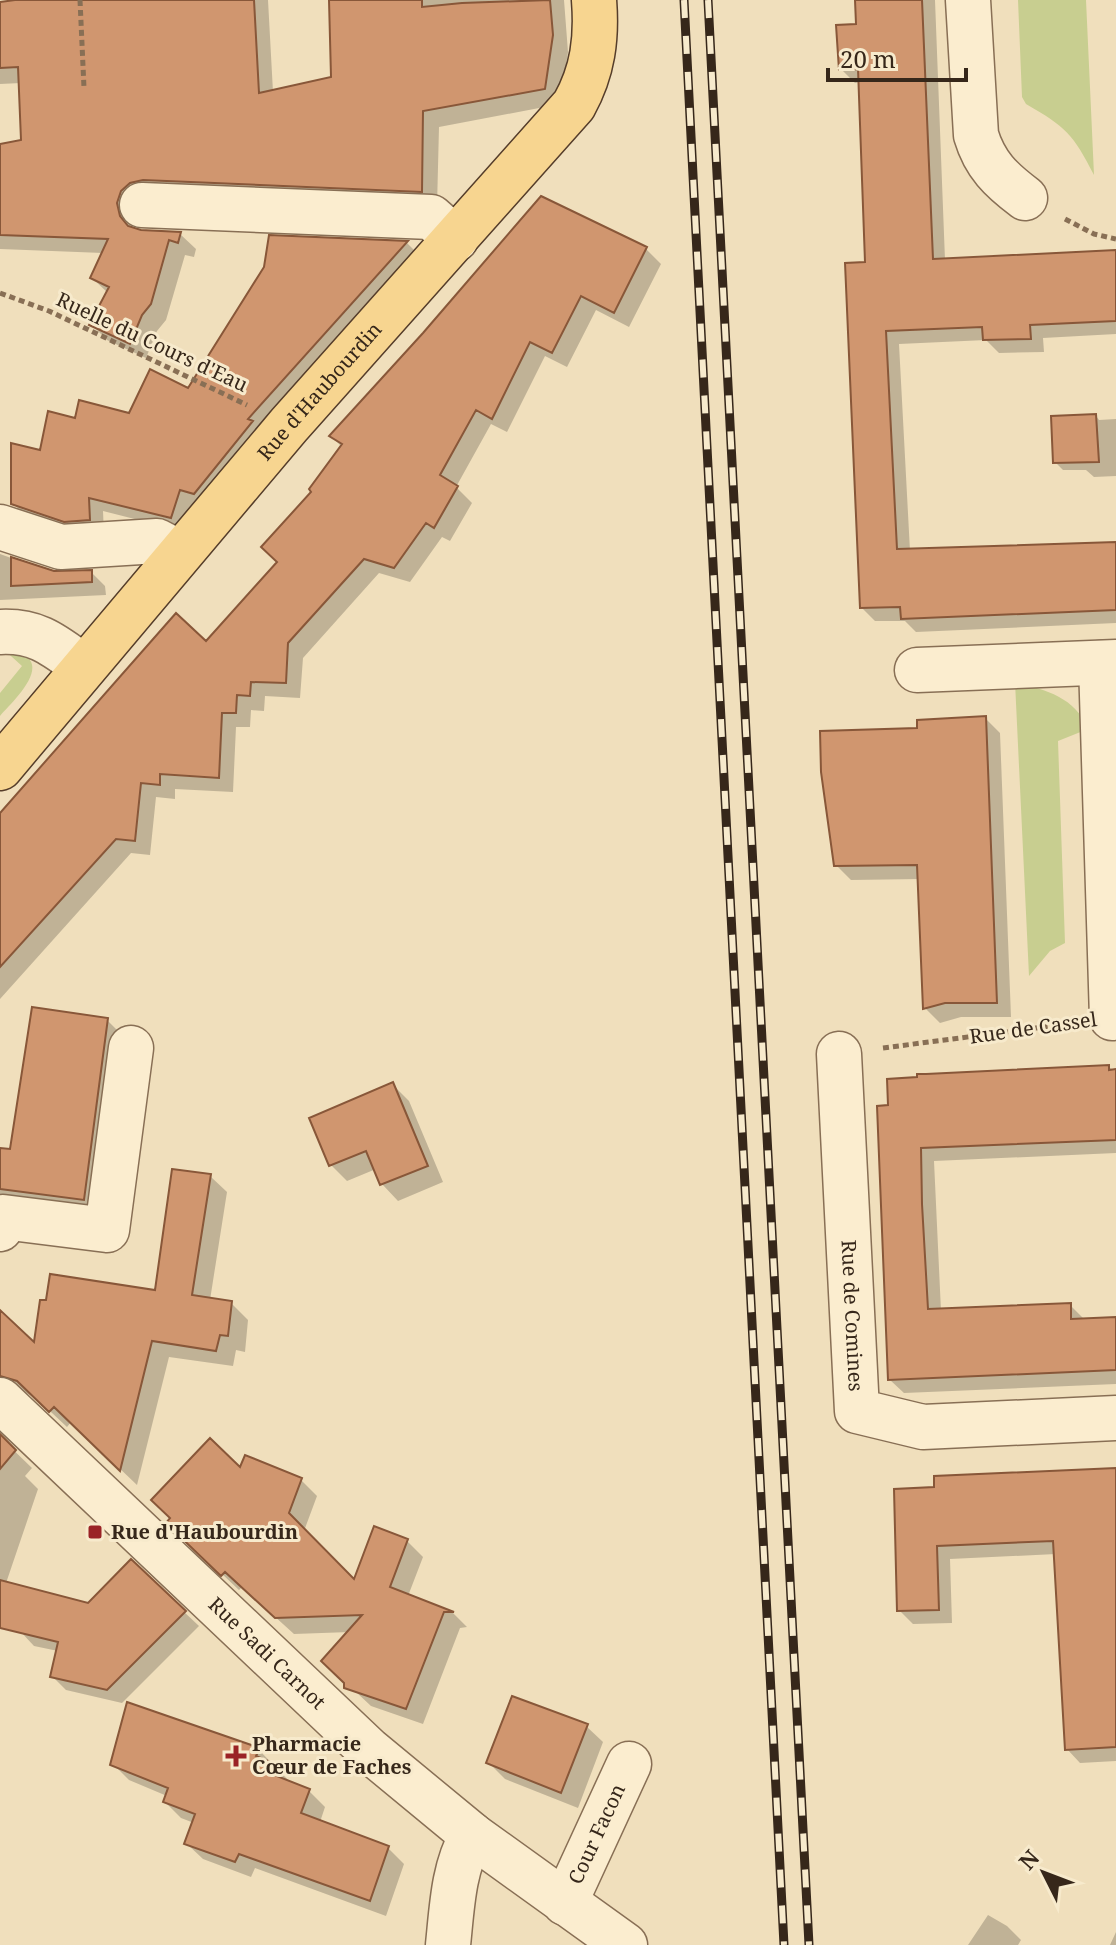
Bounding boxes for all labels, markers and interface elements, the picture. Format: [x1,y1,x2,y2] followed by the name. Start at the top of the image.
[828,32,966,82] scale bar
[840,42,896,75] text: 20 m
[52,285,253,398] street label: Ruelle du Cours d'Eau
[251,316,387,466] street label: Rue d'Haubourdin
[967,1005,1098,1050] street label: Rue de Cassel
[835,1239,870,1392] street label: Rue de Comines
[111,1518,298,1545] place label: Rue d'Haubourdin
[86,1523,104,1541] marker: Rue d'Haubourdin
[203,1591,332,1715] street label: Rue Sadi Carnot
[252,1730,411,1780] place label: Pharmacie Cœur de Faches
[227,1747,245,1765] marker: Pharmacie Cœur de Faches
[562,1779,631,1888] street label: Cour Facon
[1004,1833,1084,1913] north arrow
[1011,1842,1045,1875] text: N

